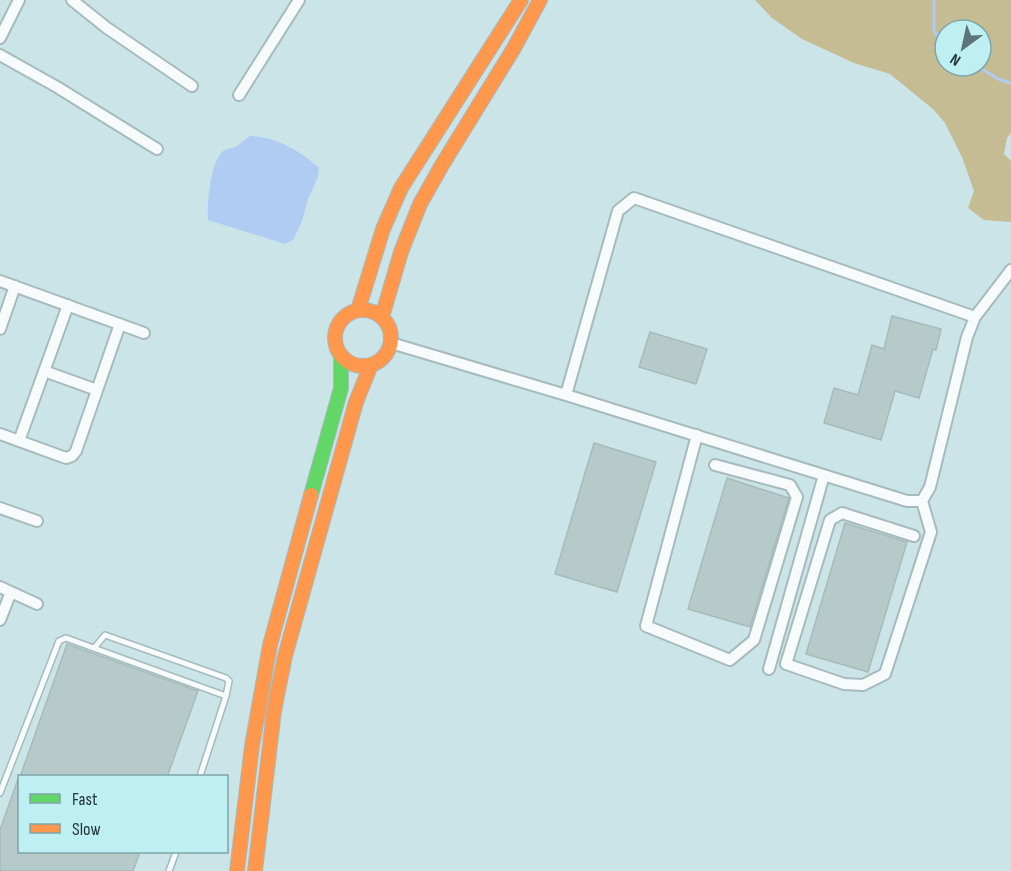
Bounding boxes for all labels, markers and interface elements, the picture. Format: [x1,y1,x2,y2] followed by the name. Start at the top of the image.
[933,18,993,78] north arrow
[947,49,964,70] text: N
[18,775,228,853] legend
[72,789,98,810] text: Fast
[72,819,101,840] text: Slow

